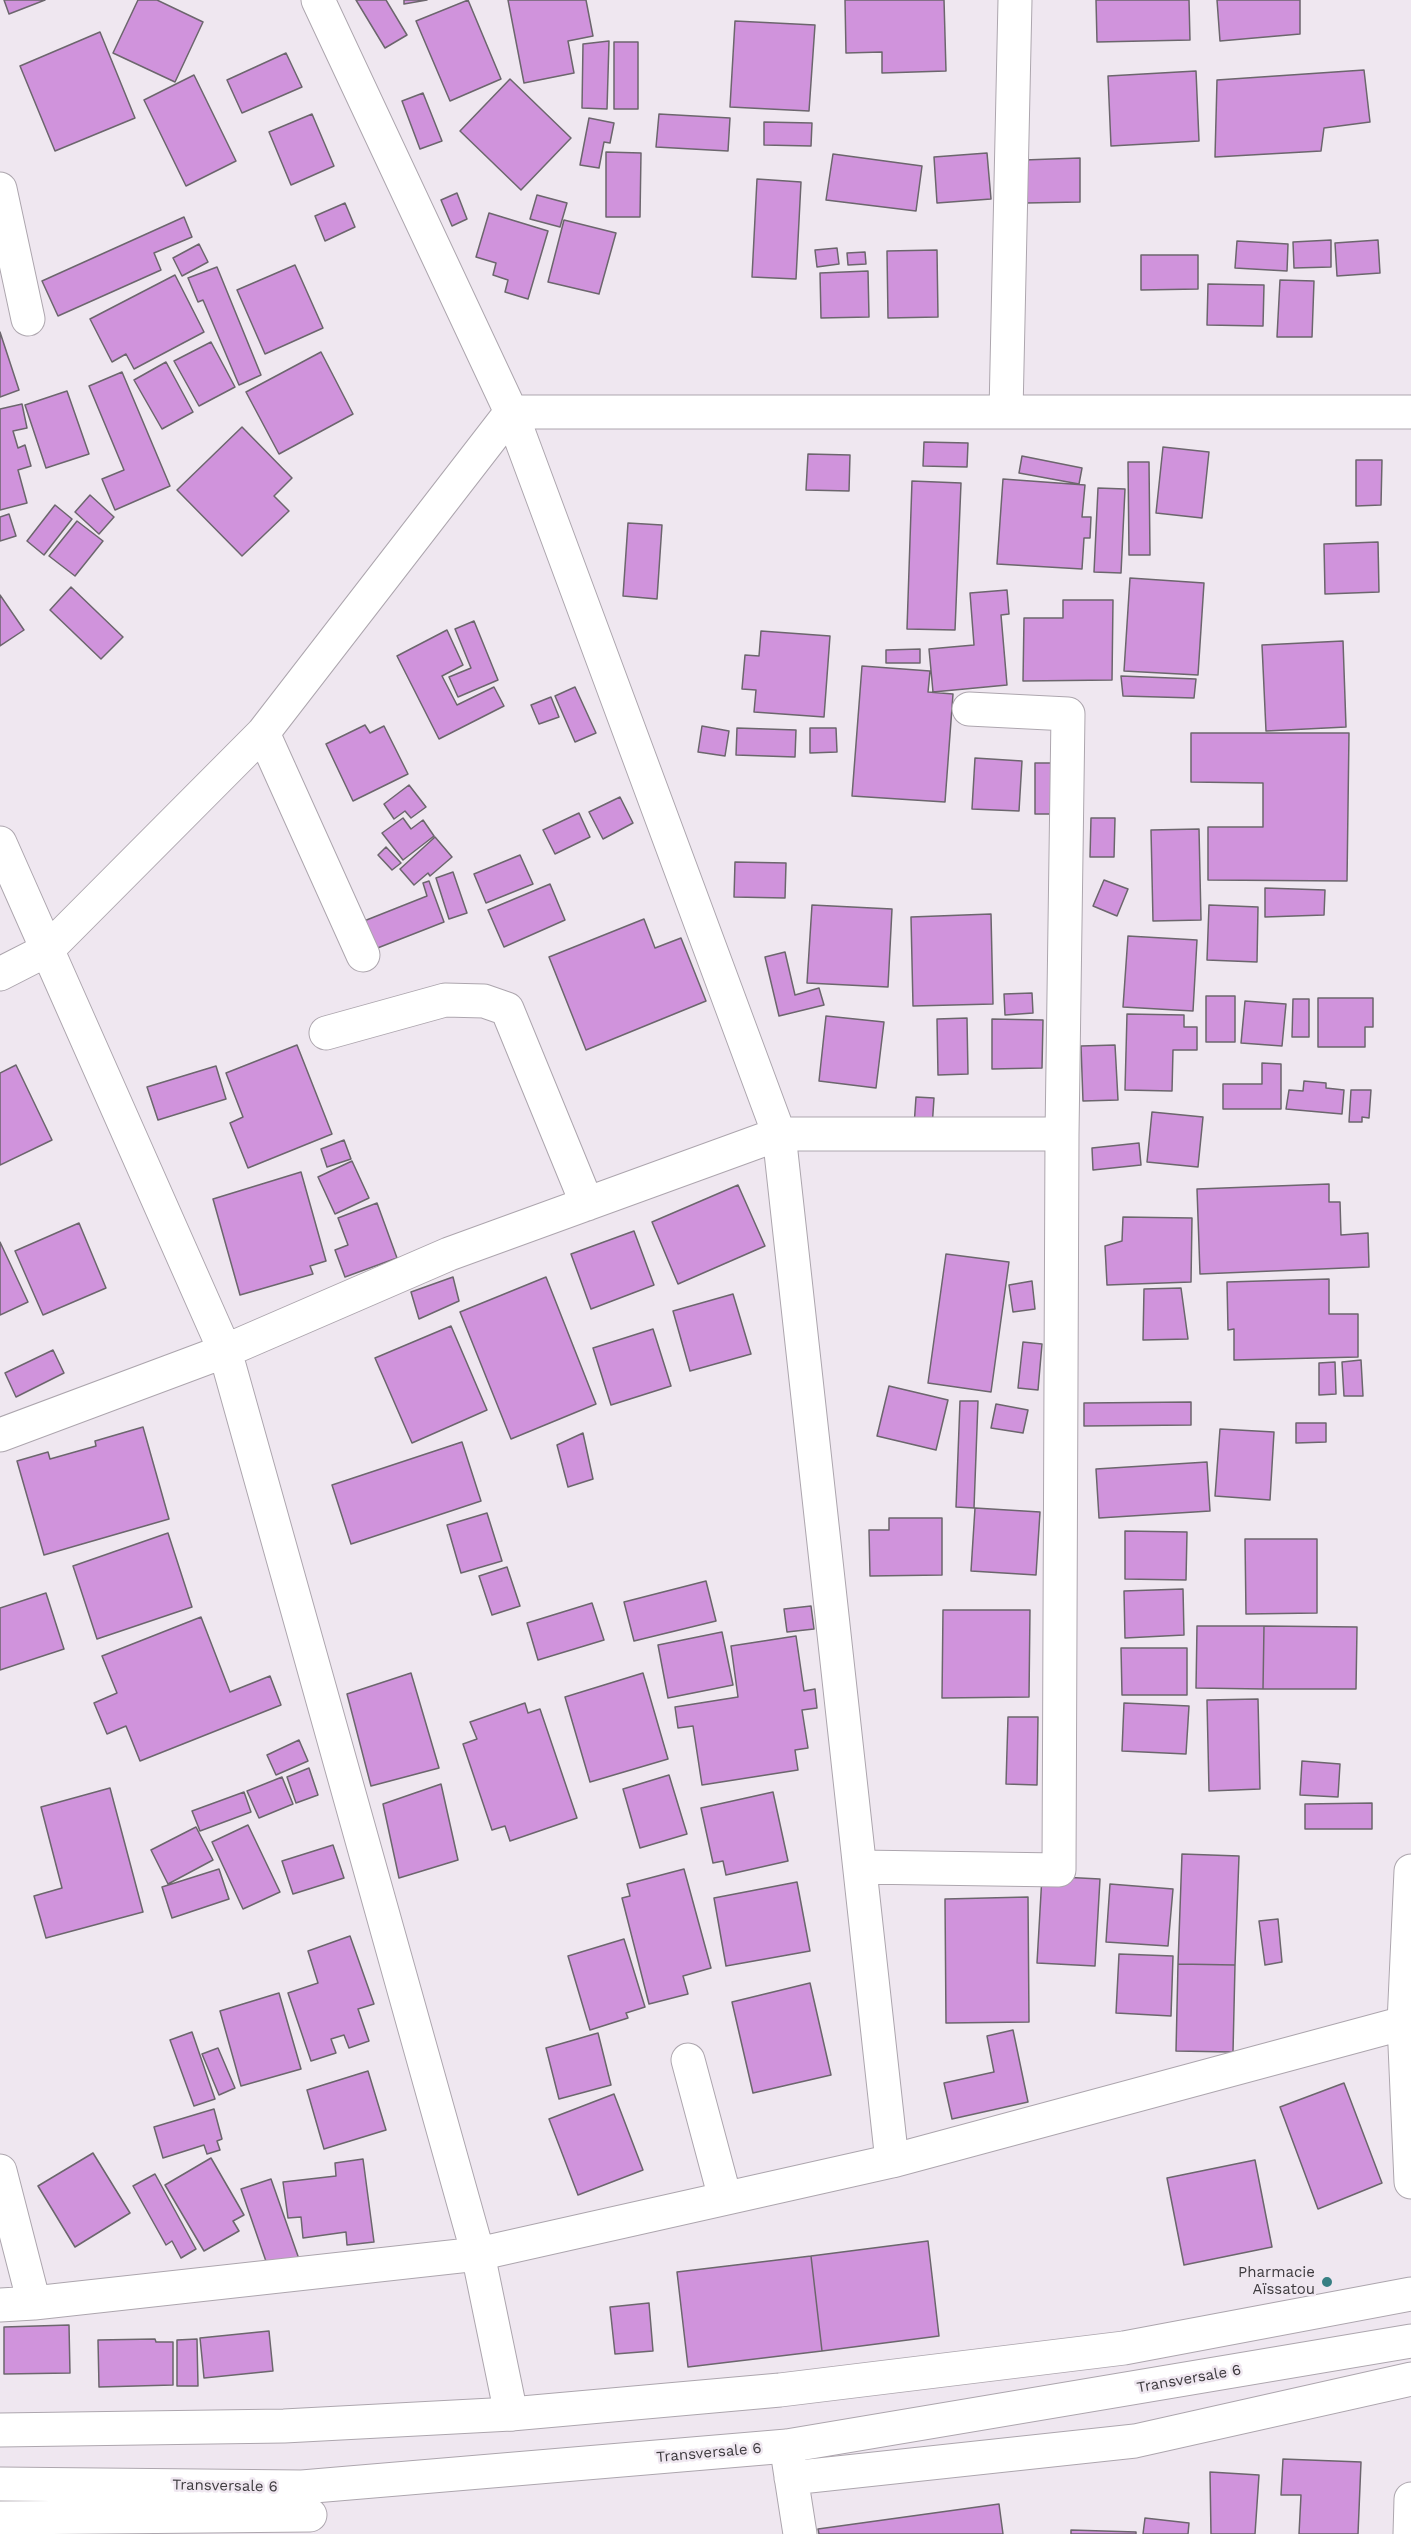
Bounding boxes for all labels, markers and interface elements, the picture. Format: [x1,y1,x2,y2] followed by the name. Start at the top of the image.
[1238,2264,1315,2299] place label: Pharmacie Aïssatou
[1320,2275,1334,2289] marker: Pharmacie Aïssatou
[1135,2361,1243,2397] street label: Transversale 6
[656,2439,762,2467] street label: Transversale 6
[172,2476,278,2496] street label: Transversale 6

